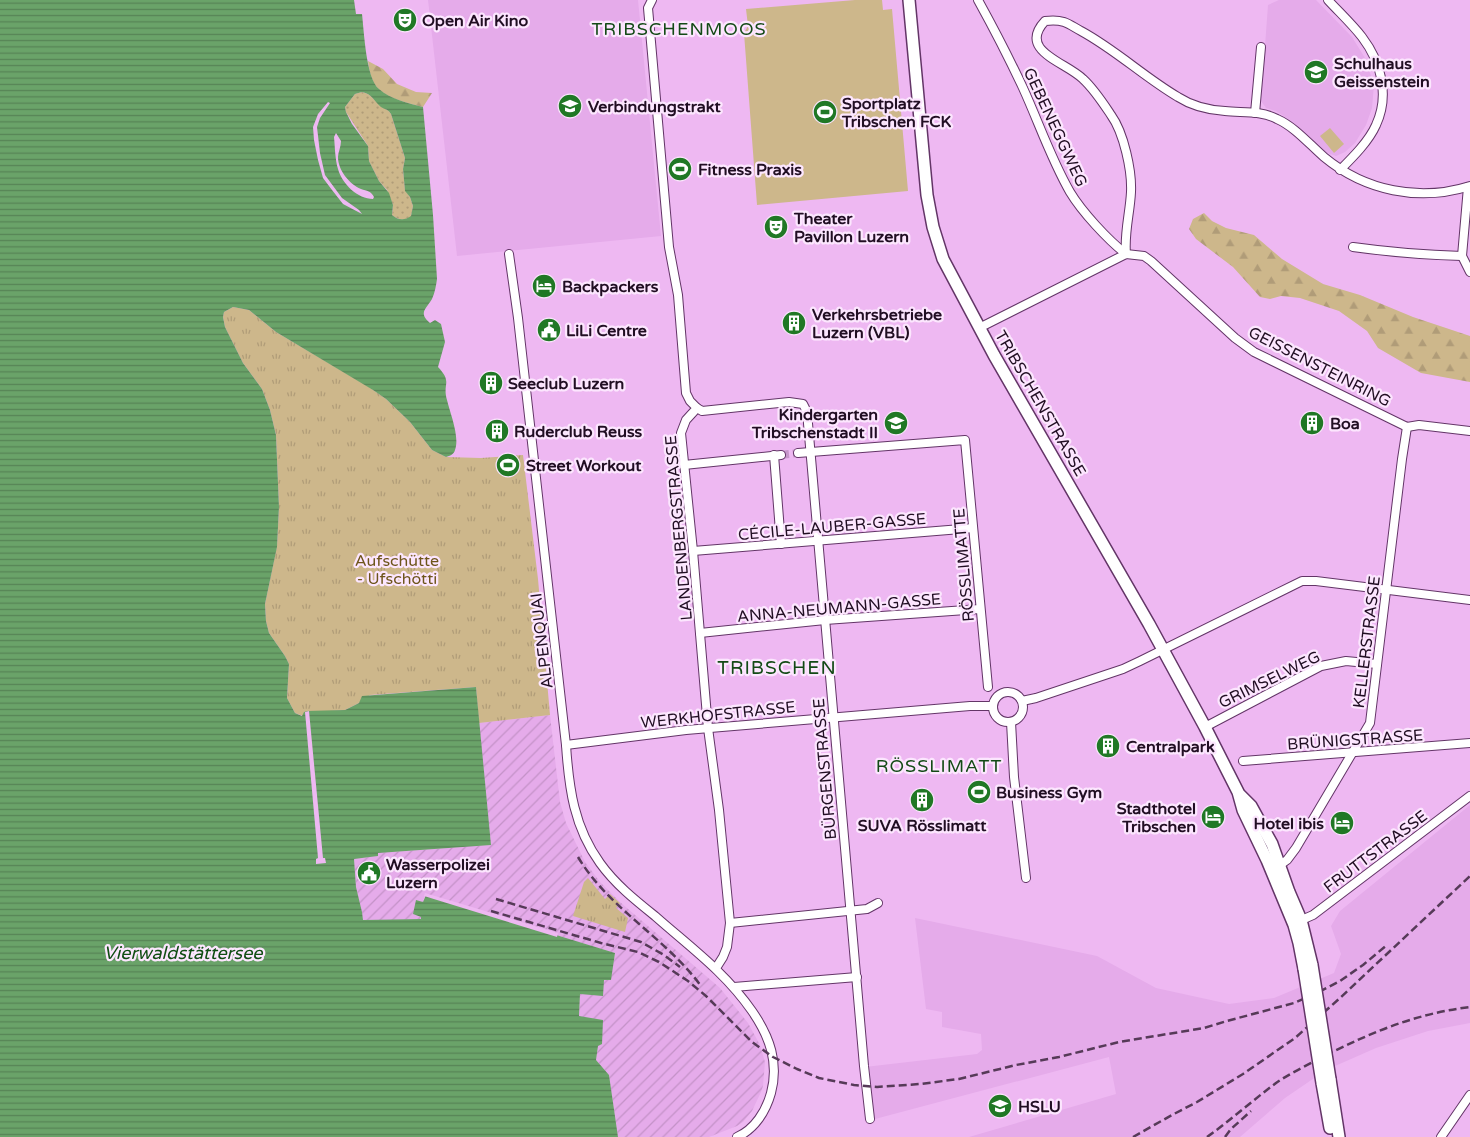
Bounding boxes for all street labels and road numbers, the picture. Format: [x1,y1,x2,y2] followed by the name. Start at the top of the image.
[1019,65,1091,190] street label: GEBENEGGWEG
[1245,322,1394,411] street label: GEISSENSTEINRING
[990,327,1090,480] street label: TRIBSCHENSTRASSE
[661,434,697,621] street label: LANDENBERGSTRASSE
[949,507,979,623] street label: RÖSSLIMATTE
[737,509,927,545] street label: CÉCILE-LAUBER-GASSE
[1349,575,1385,709] street label: KELLERSTRASSE
[736,589,942,627] street label: ANNA-NEUMANN-GASSE
[526,592,558,690] street label: ALPENQUAI
[1215,647,1324,713] street label: GRIMSELWEG
[640,697,797,733] street label: WERKHOFSTRASSE
[809,697,841,841] street label: BÜRGENSTRASSE
[1286,725,1424,755] street label: BRÜNIGSTRASSE
[1320,806,1432,897] street label: FRUTTSTRASSE

